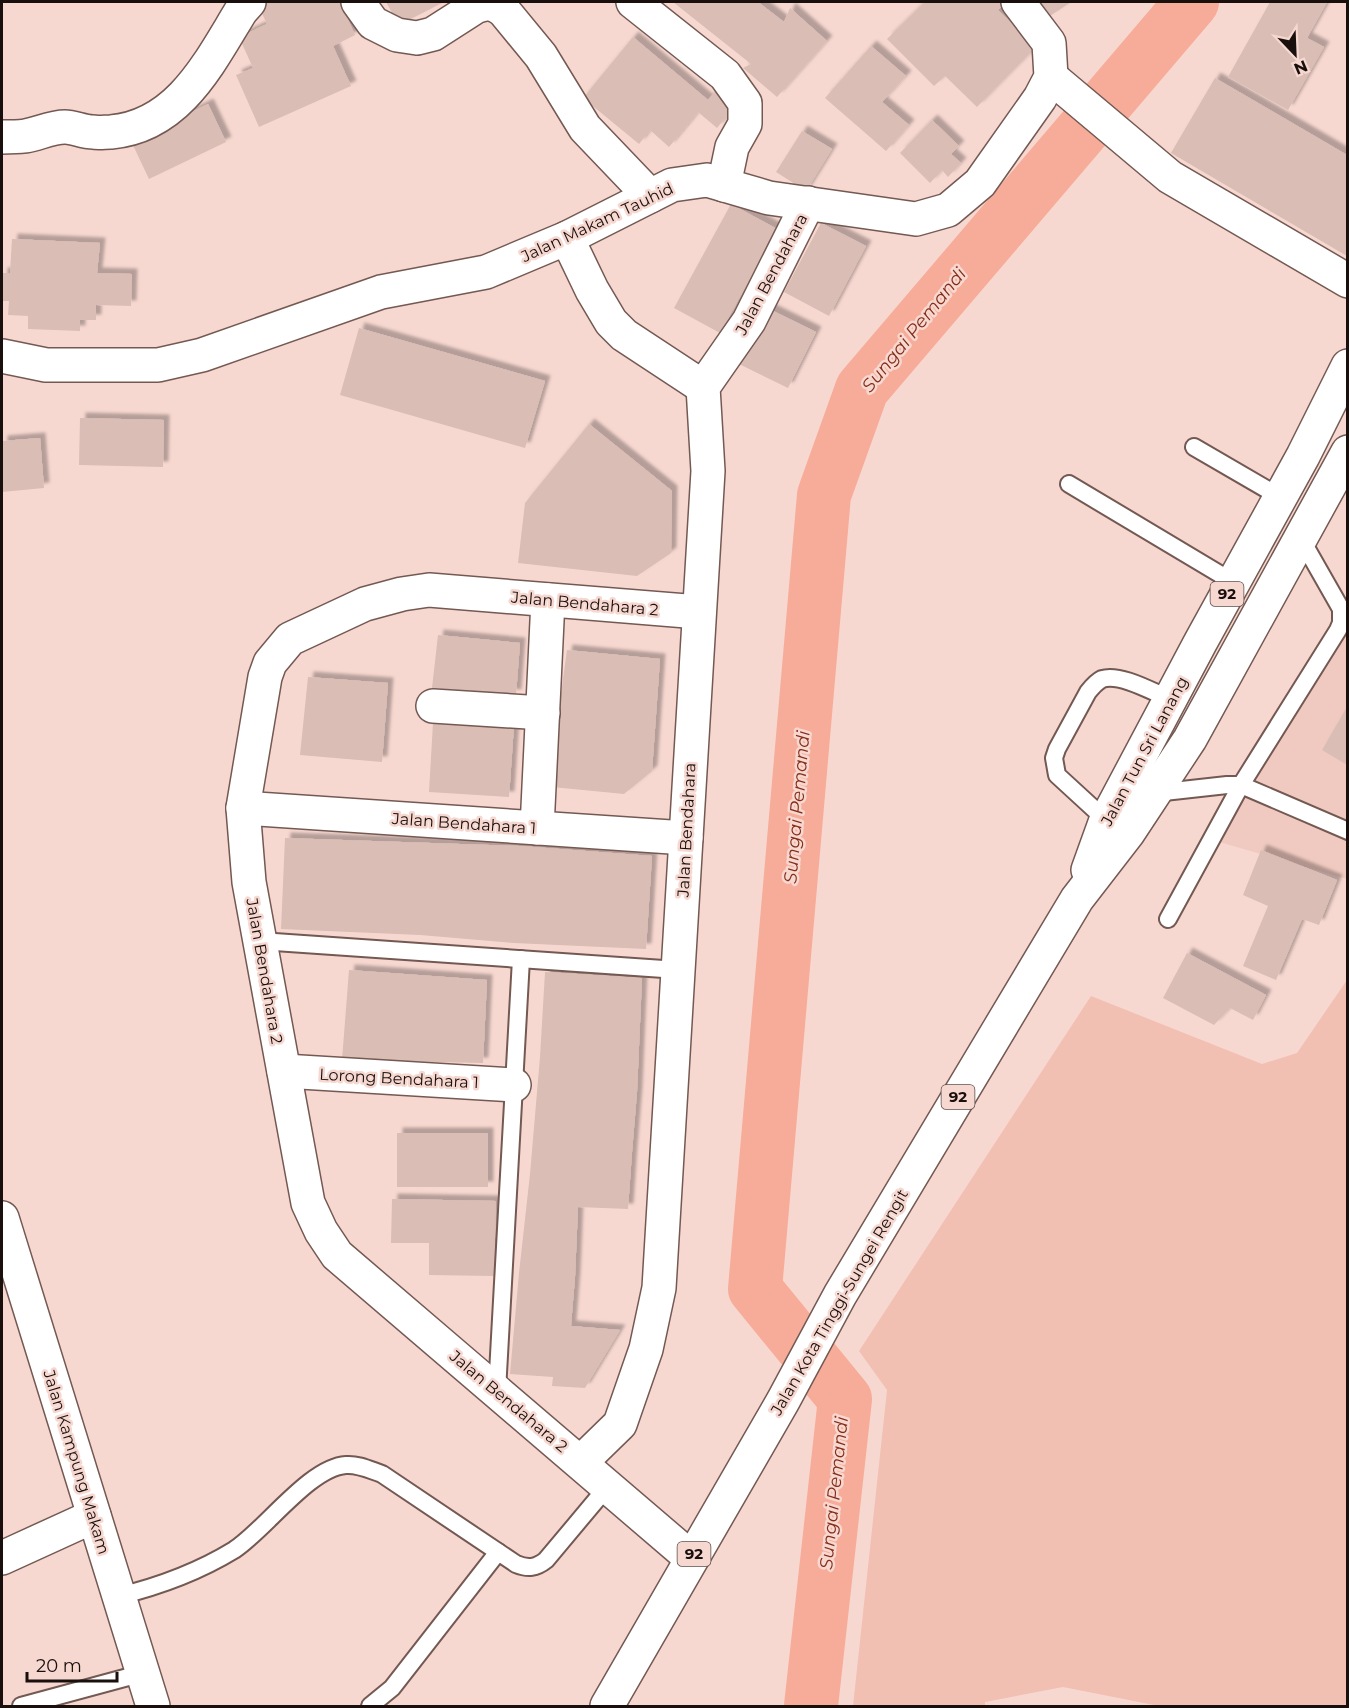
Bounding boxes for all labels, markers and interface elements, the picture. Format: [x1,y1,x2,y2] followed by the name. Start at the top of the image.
[1265,24,1325,84] north arrow
[1291,56,1310,79] text: N
[517,179,676,267] street label: Jalan Makam Tauhid
[731,210,811,339] street label: Jalan Bendahara
[857,263,971,397] water label: Sungai Pemandi
[1210,582,1244,606] road number: 92
[510,588,659,619] street label: Jalan Bendahara 2
[1097,673,1192,830] street label: Jalan Tun Sri Lanang
[779,729,815,884] water label: Sungai Pemandi
[673,762,700,899] street label: Jalan Bendahara
[390,809,537,838] street label: Jalan Bendahara 1
[242,896,287,1046] street label: Jalan Bendahara 2
[319,1065,479,1092] street label: Lorong Bendahara 1
[942,1085,974,1109] road number: 92
[766,1186,912,1419] street label: Jalan Kota Tinggi-Sungei Rengit
[445,1346,571,1456] street label: Jalan Bendahara 2
[39,1367,114,1557] street label: Jalan Kampung Makam
[815,1415,853,1570] water label: Sungai Pemandi
[678,1542,710,1566] road number: 92
[27,1645,117,1683] scale bar
[36,1655,82,1677] text: 20 m

